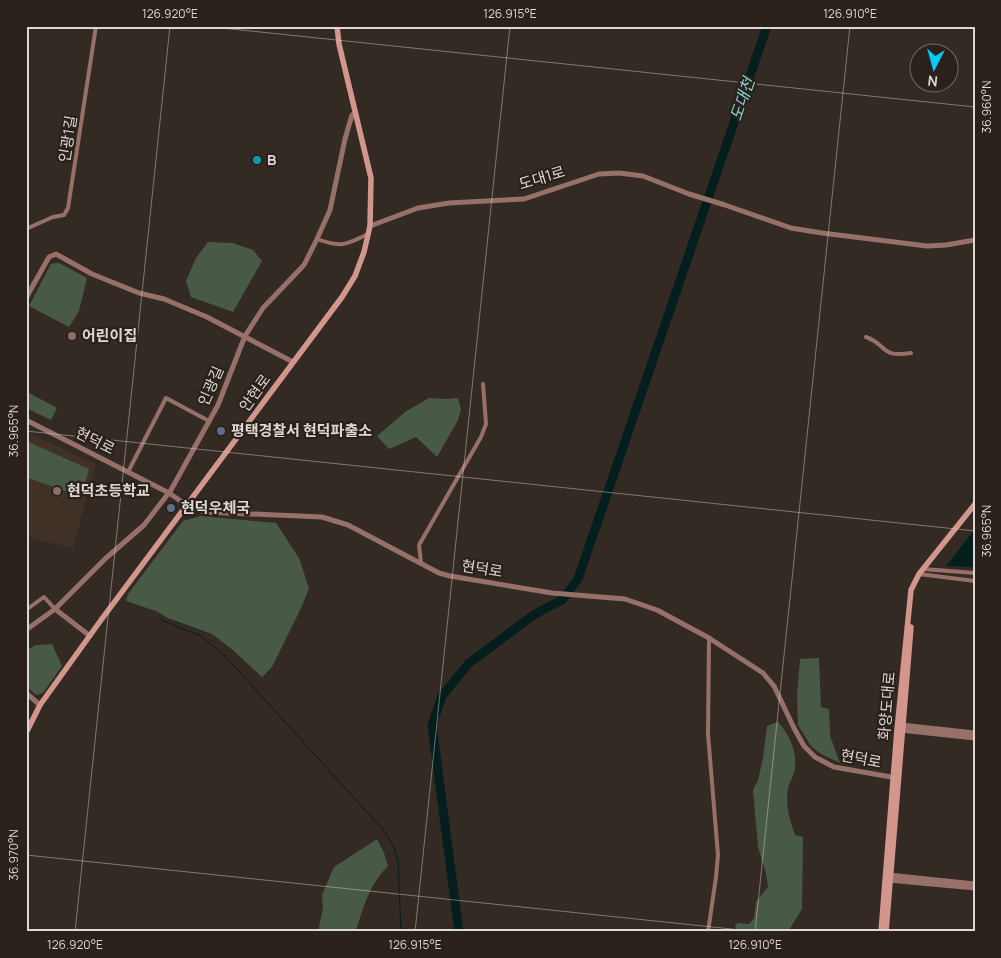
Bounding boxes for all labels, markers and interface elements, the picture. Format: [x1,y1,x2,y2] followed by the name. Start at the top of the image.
[142,5,198,22] text: 126.920°E
[483,5,537,22] text: 126.915°E
[823,5,877,22] text: 126.910°E
[908,42,958,92] north arrow
[927,71,939,91] text: N
[724,72,760,123] water label: 도대천
[978,81,995,133] text: 36.960°N
[53,114,82,164] street label: 인광1길
[267,149,277,170] place label: B
[251,154,263,166] marker: B
[516,161,568,194] street label: 도대1로
[82,325,137,346] place label: 어린이집
[66,330,78,342] marker: 어린이집
[193,363,229,409] street label: 인광길
[234,370,275,416] street label: 안현로
[5,405,22,457] text: 36.965°N
[231,420,372,441] place label: 평택경찰서 현덕파출소
[72,422,118,459] street label: 현덕로
[215,425,227,437] marker: 평택경찰서 현덕파출소
[67,480,150,501] place label: 현덕초등학교
[51,485,63,497] marker: 현덕초등학교
[181,497,250,518] place label: 현덕우체국
[165,502,177,514] marker: 현덕우체국
[978,505,995,557] text: 36.965°N
[460,555,504,582] street label: 현덕로
[873,671,900,741] street label: 화양도대로
[839,744,883,773] street label: 현덕로
[5,829,22,881] text: 36.970°N
[47,936,103,953] text: 126.920°E
[388,936,442,953] text: 126.915°E
[728,936,782,953] text: 126.910°E

